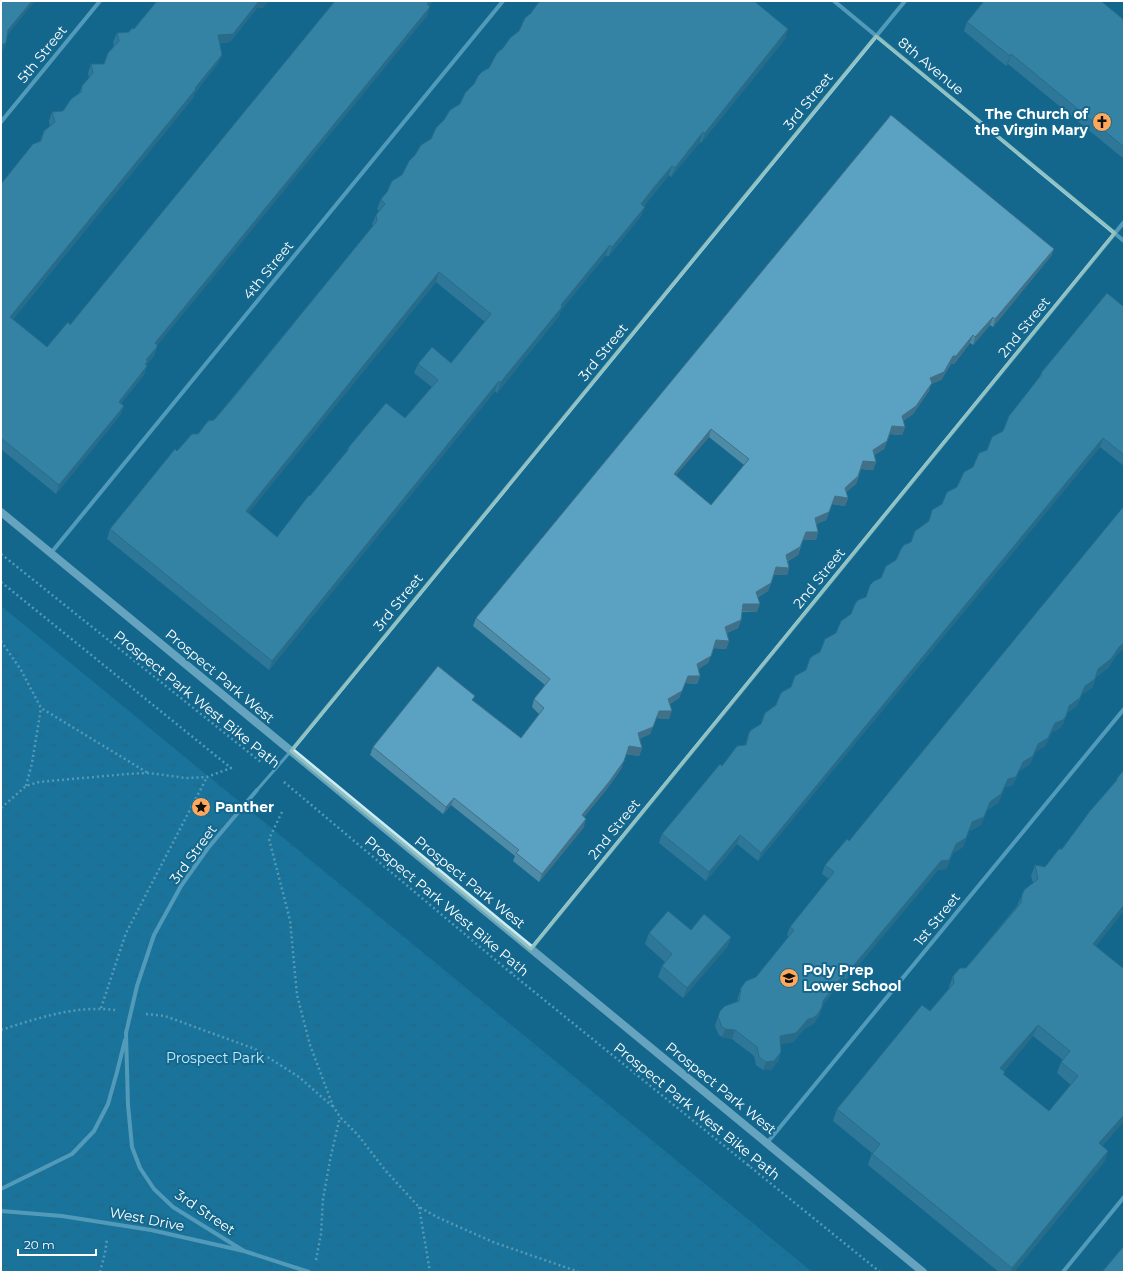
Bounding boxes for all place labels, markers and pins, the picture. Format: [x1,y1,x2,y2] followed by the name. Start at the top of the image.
[975,105,1089,139] place label: The Church of the Virgin Mary
[1091,111,1113,133] church icon: The Church of the Virgin Mary
[190,796,212,818] place icon: Panther
[215,798,274,816] place label: Panther
[803,961,902,995] place label: Poly Prep Lower School
[778,967,800,989] school or university icon: Poly Prep Lower School

